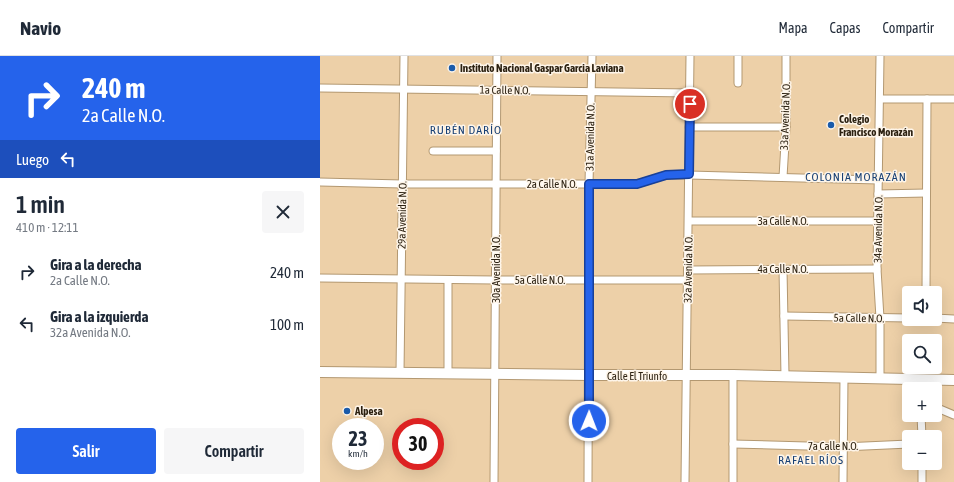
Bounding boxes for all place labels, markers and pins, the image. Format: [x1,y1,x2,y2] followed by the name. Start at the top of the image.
[460,62,624,74] place label: Instituto Nacional Gaspar Garcia Laviana
[447,63,457,73] marker: Instituto Nacional Gaspar Garcia Laviana
[673,87,707,121] pin
[839,113,913,138] place label: Colegio Francisco Morazán
[826,120,836,130] marker: Colegio Francisco Morazán
[354,405,383,417] place label: Alpesa
[342,406,352,416] marker: Alpesa

